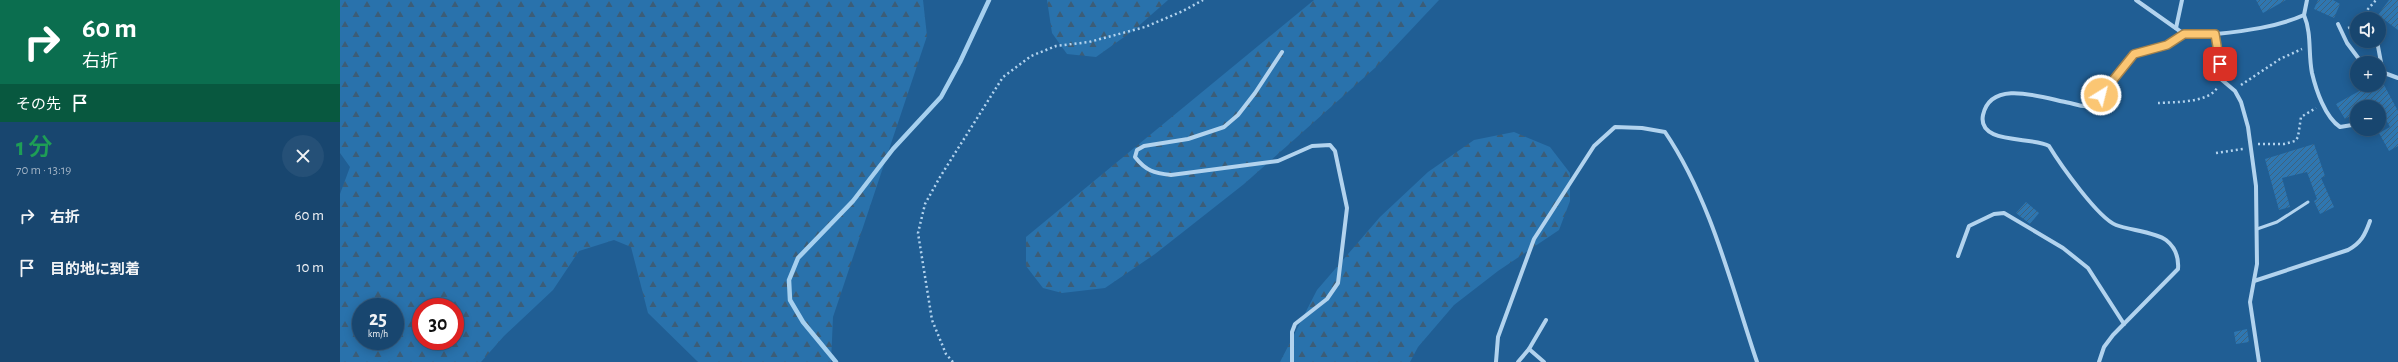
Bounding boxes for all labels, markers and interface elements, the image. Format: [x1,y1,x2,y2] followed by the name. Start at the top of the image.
[2350,12,2386,136] map controls
[2350,12,2386,48] button: sound
[82,15,137,43] text: 60 m
[16,16,68,68] icon: right
[2203,47,2237,81] pin
[82,53,118,71] text: 右折
[2209,53,2231,75] icon: arrive
[2350,56,2386,92] button: +
[2080,74,2122,116] position arrow
[69,92,91,114] icon: arrive
[16,97,61,112] text: その先
[2350,100,2386,136] button: −
[282,135,324,177] button: close
[16,136,52,160] text: 1 分
[16,164,71,177] text: 70 m · 13:19
[16,205,38,227] icon: right
[295,208,324,223] text: 60 m
[50,210,80,225] text: 右折
[16,257,38,279] icon: arrive
[296,260,324,275] text: 10 m
[50,262,140,277] text: 目的地に到着
[412,298,464,350] speed limit sign: 30
[369,309,387,329] text: 25
[368,329,388,339] text: km/h

